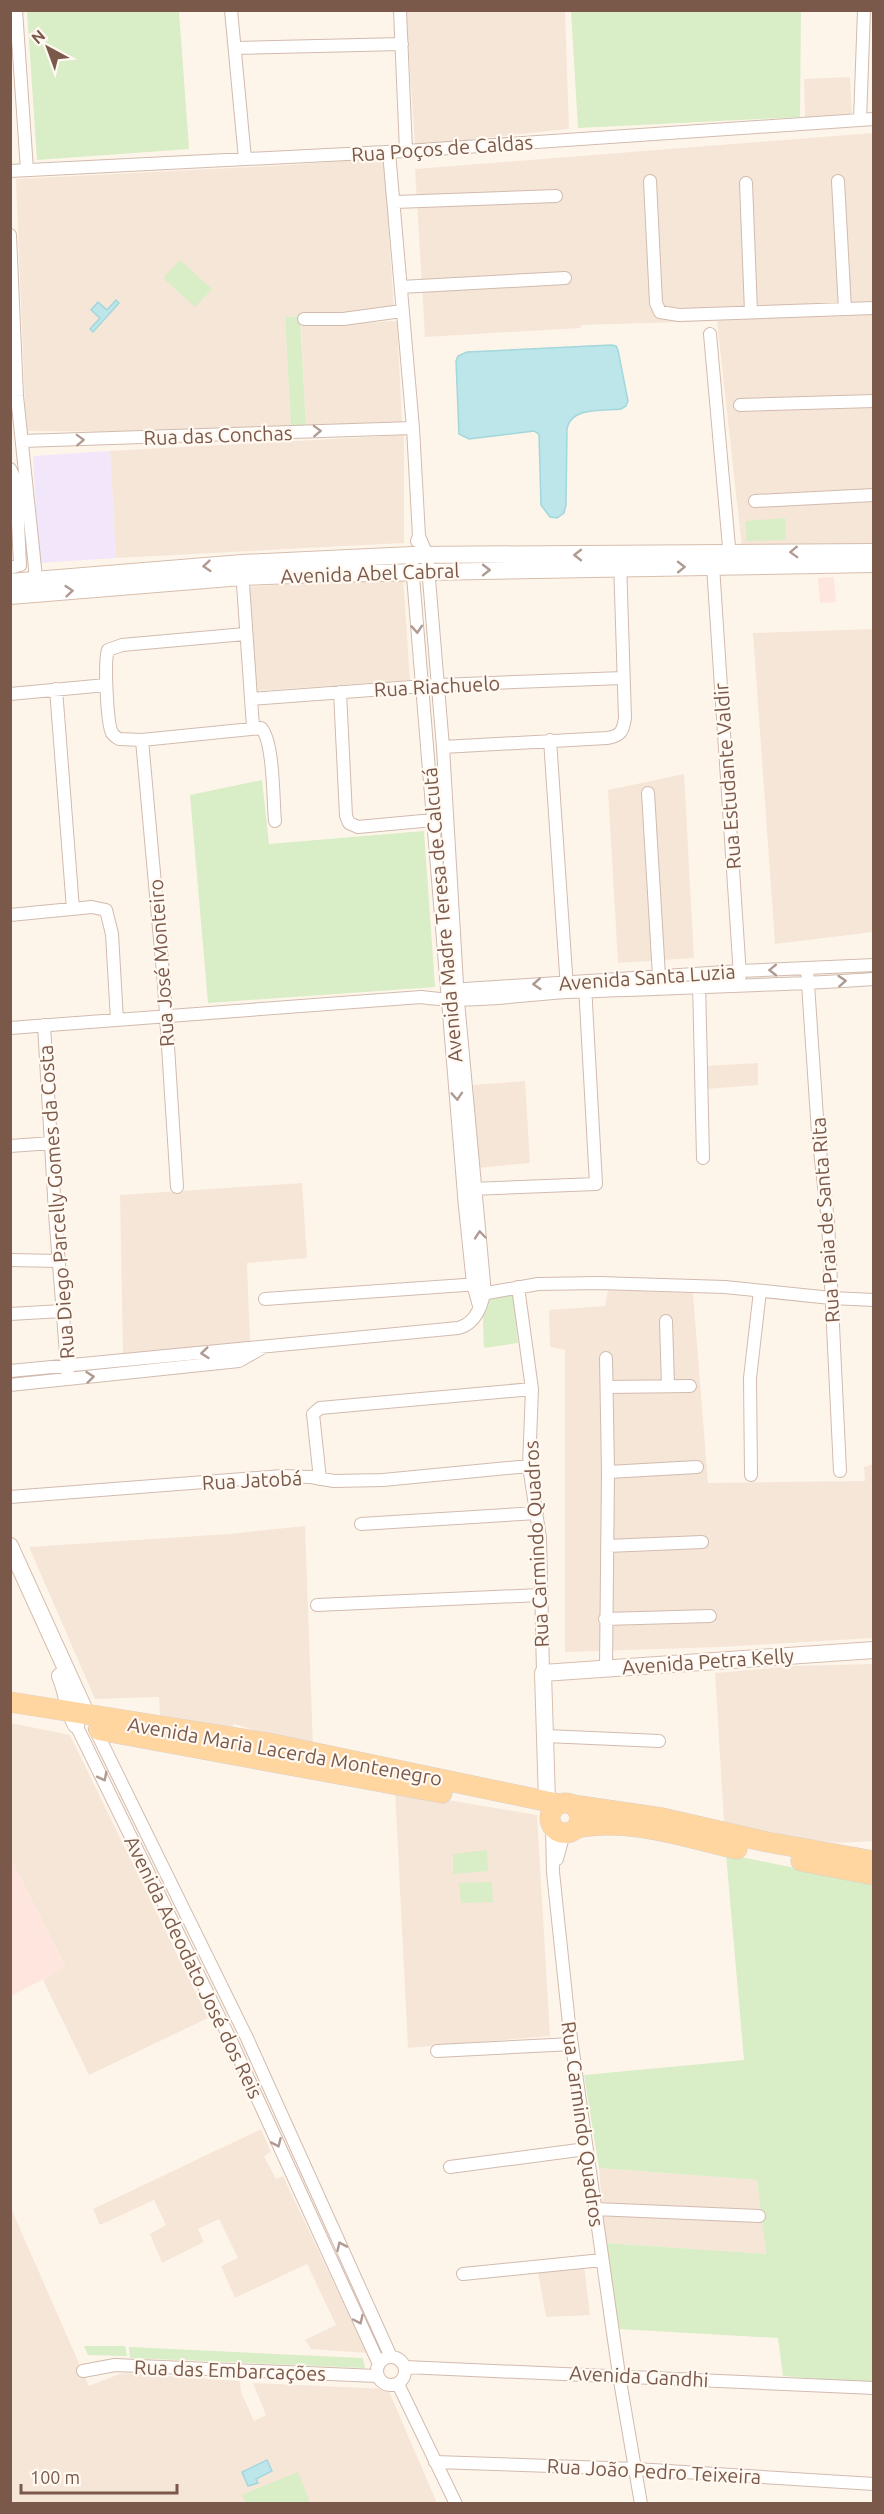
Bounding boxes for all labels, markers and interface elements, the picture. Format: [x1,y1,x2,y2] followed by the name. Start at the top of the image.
[18,18,78,78] north arrow
[28,26,49,47] text: N
[350,130,534,166] street label: Rua Poços de Caldas
[143,421,293,449] street label: Rua das Conchas
[312,425,321,438] one-way arrow
[76,434,85,446] one-way arrow
[790,545,799,558] one-way arrow
[574,549,583,561] one-way arrow
[280,558,460,588] street label: Avenida Abel Cabral
[203,559,212,572] one-way arrow
[677,560,686,573] one-way arrow
[482,564,491,576] one-way arrow
[64,585,73,598] one-way arrow
[410,625,423,634] one-way arrow
[373,671,501,701] street label: Rua Riachuelo
[709,682,745,870] street label: Rua Estudante Valdir
[418,766,466,1064] street label: Avenida Madre Teresa de Calcutá
[144,878,178,1048] street label: Rua José Monteiro
[558,959,736,995] street label: Avenida Santa Luzia
[769,964,778,976] one-way arrow
[838,975,847,988] one-way arrow
[532,977,541,990] one-way arrow
[34,1044,78,1360] street label: Rua Diego Parcelly Gomes da Costa
[450,1091,463,1100] one-way arrow
[806,1116,844,1324] street label: Rua Praia de Santa Rita
[474,1231,487,1240] one-way arrow
[200,1346,210,1359] one-way arrow
[85,1371,94,1384] one-way arrow
[519,1440,553,1648] street label: Rua Carmindo Quadros
[201,1466,303,1494] street label: Rua Jatobá
[621,1643,795,1678] street label: Avenida Petra Kelly
[126,1712,444,1790] street label: Avenida Maria Lacerda Montenegro
[96,1771,107,1782] one-way arrow
[120,1832,268,2102] street label: Avenida Adeodato José dos Reis
[557,2020,609,2228] street label: Rua Carmindo Quadros
[270,2136,282,2147] one-way arrow
[336,2241,348,2252] one-way arrow
[351,2313,363,2324] one-way arrow
[134,2355,326,2385] street label: Rua das Embarcações
[569,2361,709,2391] street label: Avenida Gandhi
[546,2454,762,2488] street label: Rua João Pedro Teixeira
[21,2457,177,2495] scale bar
[30,2467,80,2487] text: 100 m

